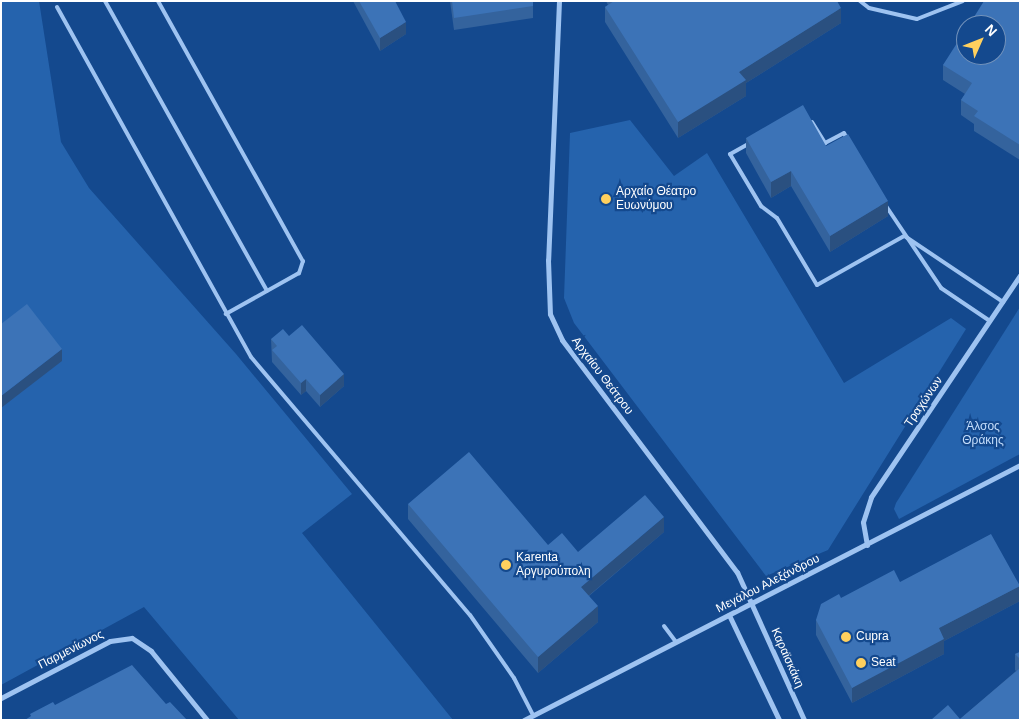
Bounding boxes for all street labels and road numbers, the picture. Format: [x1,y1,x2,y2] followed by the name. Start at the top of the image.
[568,334,636,418] street label: Αρχαίου Θεάτρου
[902,374,946,430] street label: Τραχώνων
[714,552,822,616] street label: Μεγάλου Αλεξάνδρου
[767,626,807,690] street label: Καραϊσκάκη
[36,627,106,673] street label: Παρμενίωνος

